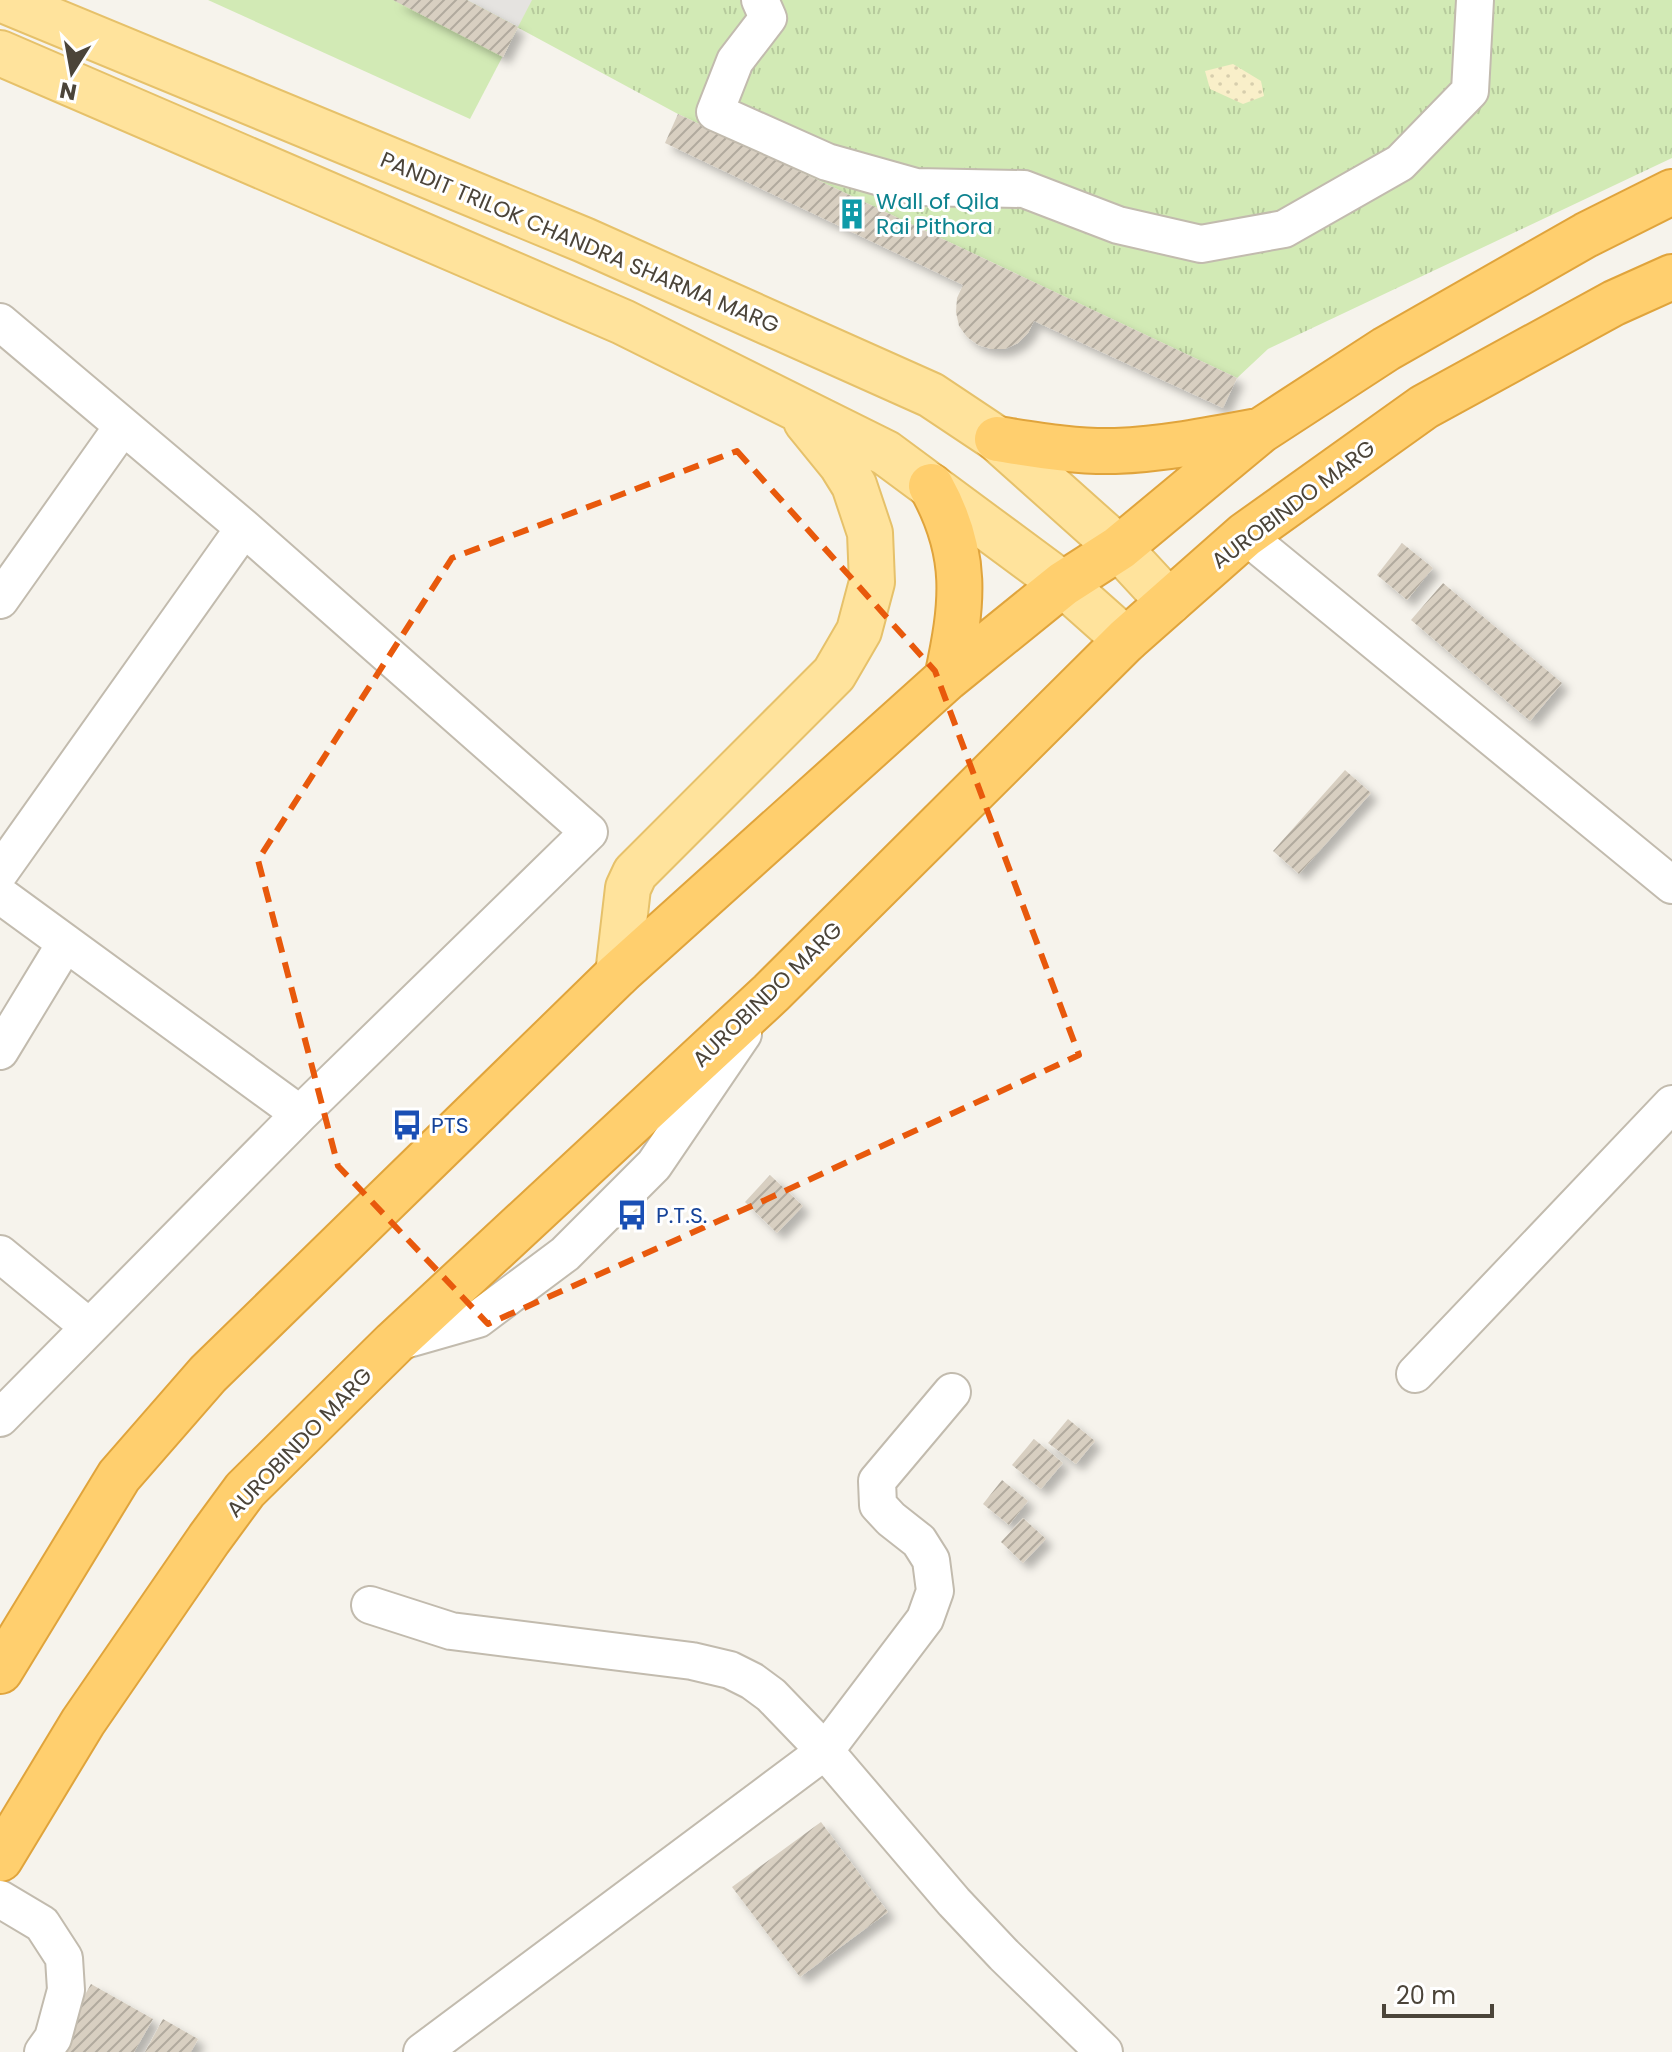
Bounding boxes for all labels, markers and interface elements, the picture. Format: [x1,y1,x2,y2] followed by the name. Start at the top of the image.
[32,32,112,112] north arrow
[57,74,79,108] text: N
[376,144,784,341] street label: PANDIT TRILOK CHANDRA SHARMA MARG
[876,186,999,242] place label: Wall of Qila Rai Pithora
[835,197,869,231] building icon: Wall of Qila Rai Pithora
[1205,433,1382,576] street label: AUROBINDO MARG
[685,915,849,1074] street label: AUROBINDO MARG
[390,1108,424,1142] bus stop icon: PTS
[431,1110,469,1141] place label: PTS
[615,1198,649,1232] bus stop icon: P.T.S.
[656,1200,707,1231] place label: P.T.S.
[220,1360,379,1524] street label: AUROBINDO MARG
[1384,1968,1492,2018] scale bar
[1396,1979,1456,2012] text: 20 m

